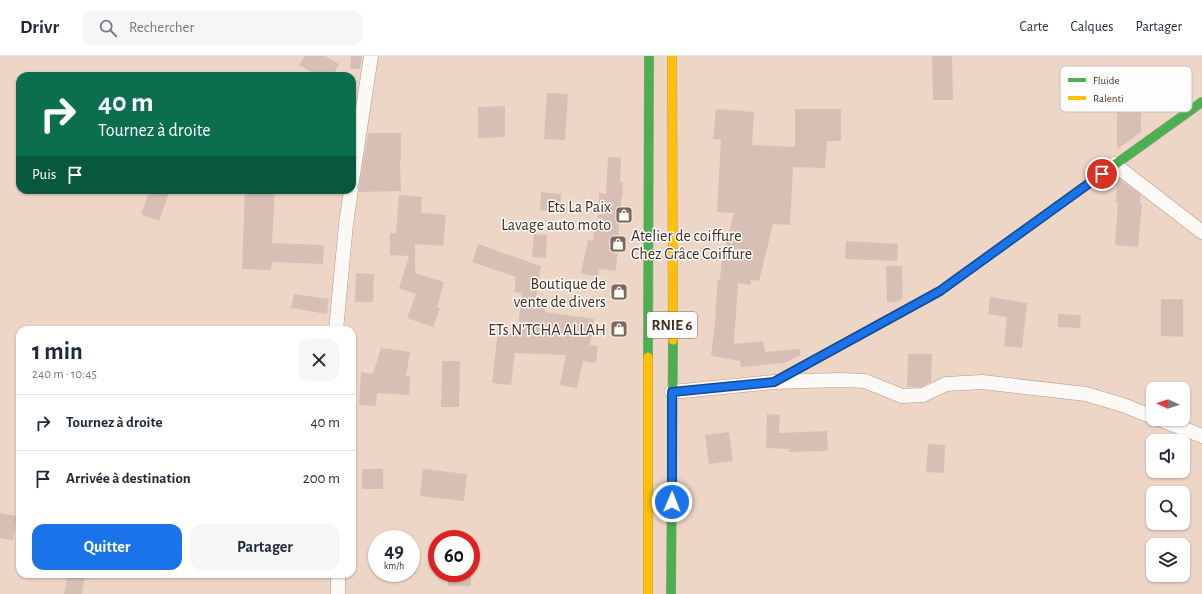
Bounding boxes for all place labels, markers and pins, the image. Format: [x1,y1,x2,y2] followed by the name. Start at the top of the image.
[1085,157,1119,191] pin
[501,199,611,233] place label: Ets La Paix Lavage auto moto
[614,205,634,225] shop icon: Ets La Paix Lavage auto moto
[631,228,752,262] place label: Atelier de coiffure Chez Grâce Coiffure
[608,234,628,254] shop icon: Atelier de coiffure Chez Grâce Coiffure
[513,276,606,310] place label: Boutique de vente de divers
[609,282,629,302] shop icon: Boutique de vente de divers
[609,319,629,339] shop icon: ETs N'TCHA ALLAH
[488,322,606,338] place label: ETs N'TCHA ALLAH

